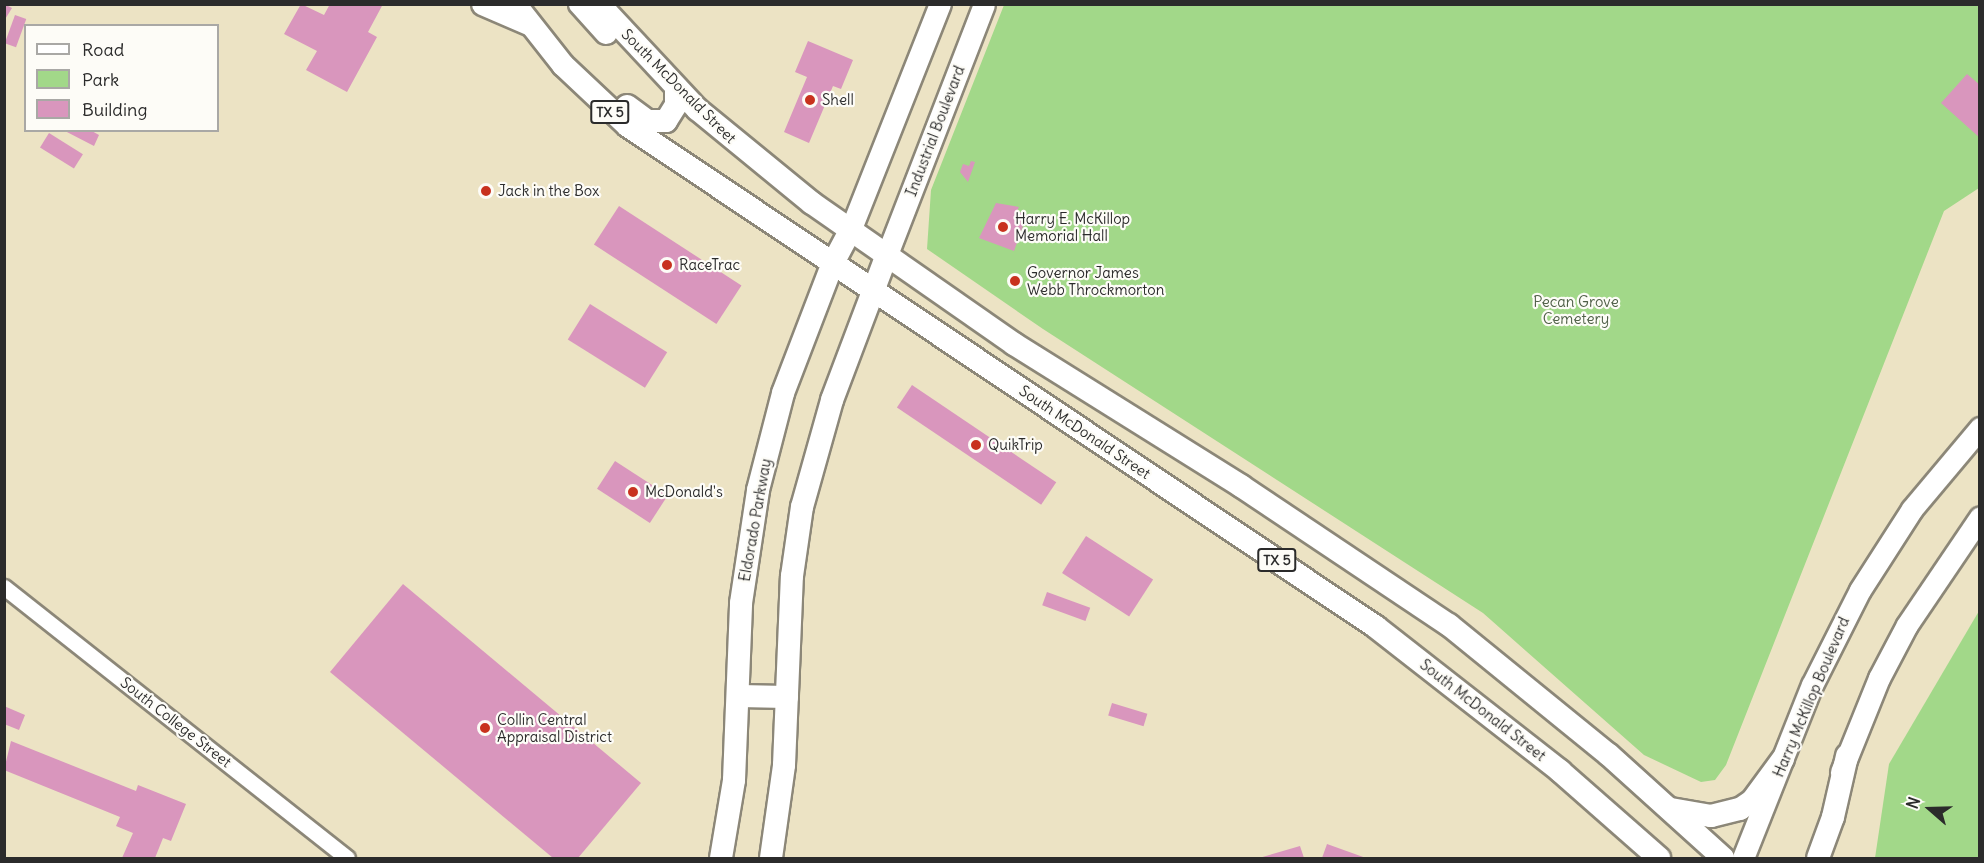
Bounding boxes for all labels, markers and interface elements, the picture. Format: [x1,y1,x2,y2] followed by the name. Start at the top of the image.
[24,24,219,132] legend
[618,25,740,147] street label: South McDonald Street
[82,38,124,61] text: Road
[902,63,968,199] street label: Industrial Boulevard
[82,68,119,91] text: Park
[822,91,854,109] place label: Shell
[803,93,817,107] marker: Shell
[82,98,147,121] text: Building
[589,101,631,123] road number: TX 5
[498,182,599,200] place label: Jack in the Box
[479,184,493,198] marker: Jack in the Box
[1015,209,1130,244] place label: Harry E. McKillop Memorial Hall
[996,220,1010,234] marker: Harry E. McKillop Memorial Hall
[679,256,740,274] place label: RaceTrac
[660,258,674,272] marker: RaceTrac
[1027,263,1164,298] place label: Governor James Webb Throckmorton
[1008,274,1022,288] marker: Governor James Webb Throckmorton
[1533,292,1619,327] park label: Pecan Grove Cemetery
[1016,381,1154,483] street label: South McDonald Street
[988,436,1043,454] place label: QuikTrip
[969,438,983,452] marker: QuikTrip
[735,457,775,583] street label: Eldorado Parkway
[645,483,723,501] place label: McDonald's
[626,485,640,499] marker: McDonald's
[1256,549,1298,571] road number: TX 5
[1769,614,1853,780] street label: Harry McKillop Boulevard
[1417,655,1549,765] street label: South McDonald Street
[117,673,235,771] street label: South College Street
[497,710,612,745] place label: Collin Central Appraisal District
[478,721,492,735] marker: Collin Central Appraisal District
[1900,779,1960,839] north arrow
[1902,794,1924,811] text: N

